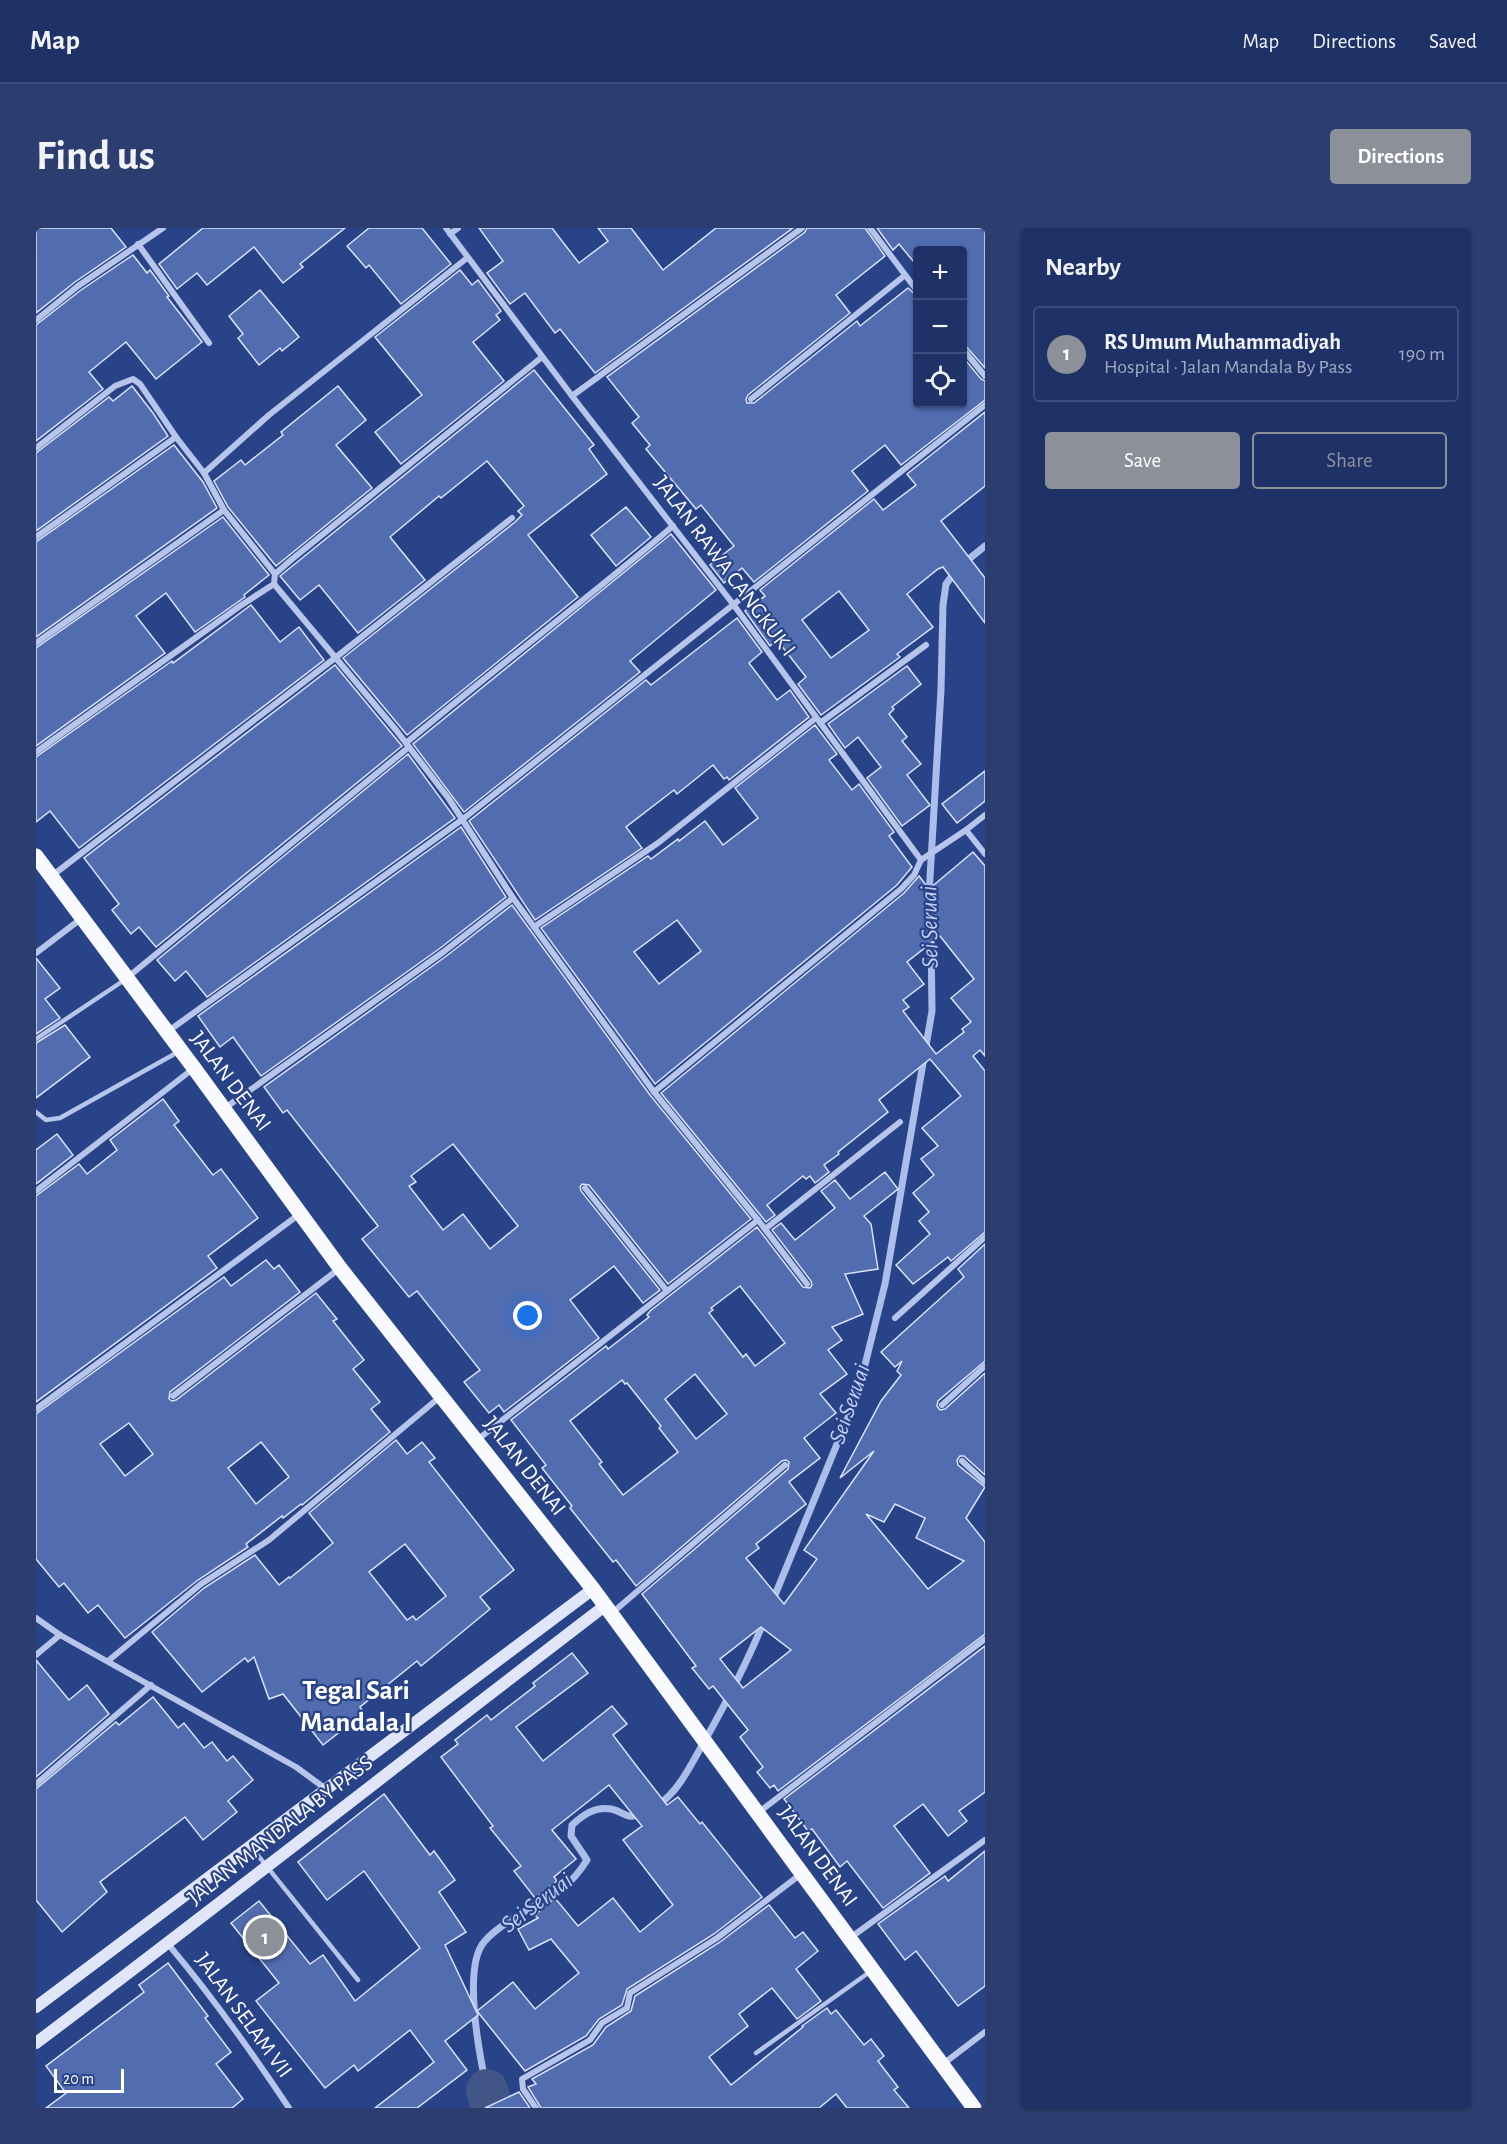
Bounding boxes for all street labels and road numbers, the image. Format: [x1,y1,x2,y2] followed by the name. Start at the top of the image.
[650,472,800,660] street label: JALAN RAWA CANGKUK I
[187,1027,275,1135] street label: JALAN DENAI
[480,1413,570,1519] street label: JALAN DENAI
[183,1751,377,1909] street label: JALAN MANDALA BY PASS
[774,1802,862,1910] street label: JALAN DENAI
[192,1949,296,2081] street label: JALAN SELAM VII

